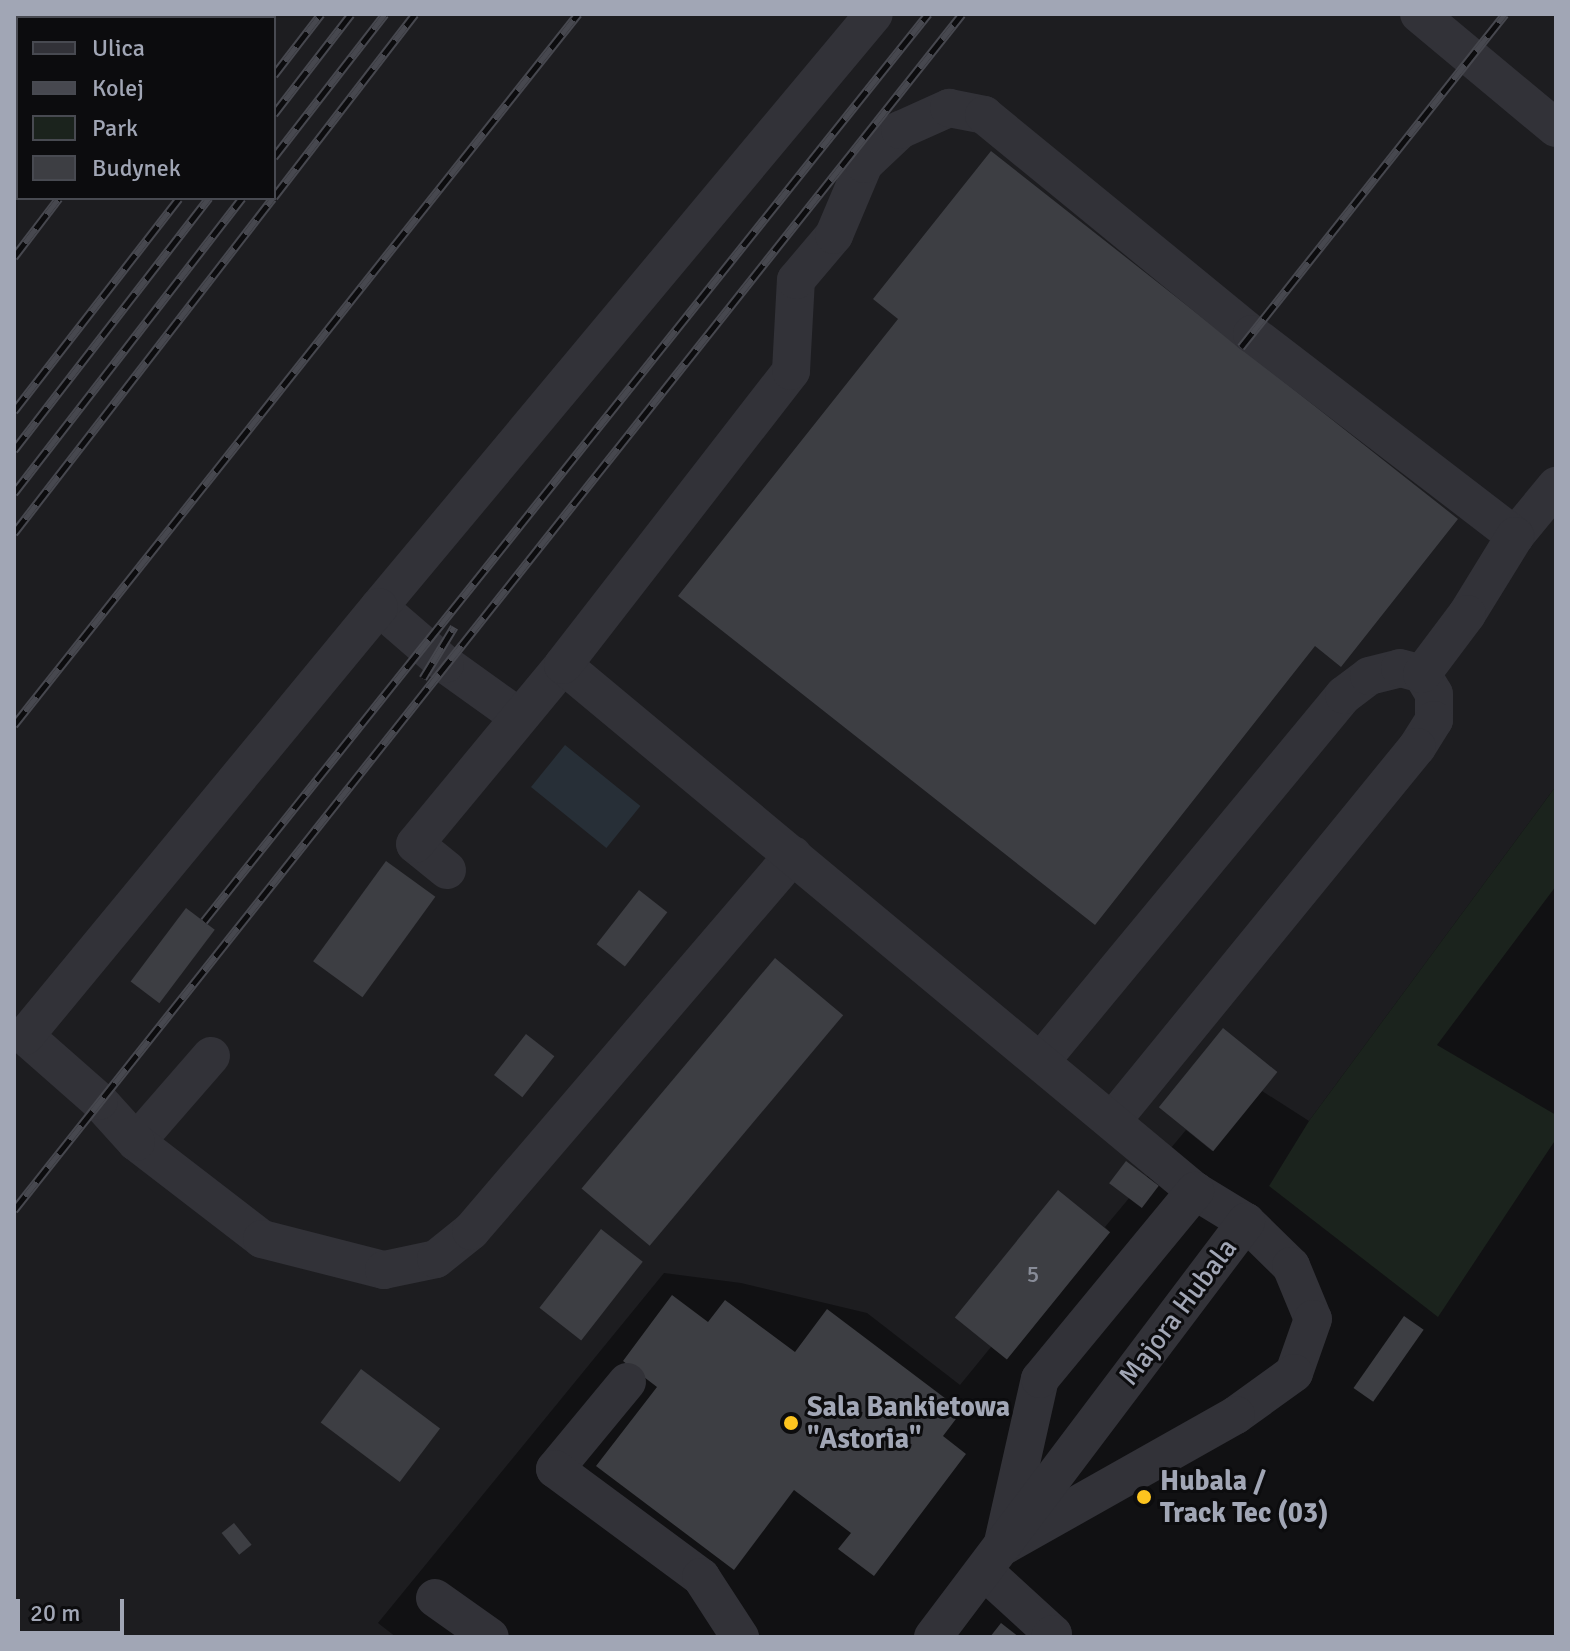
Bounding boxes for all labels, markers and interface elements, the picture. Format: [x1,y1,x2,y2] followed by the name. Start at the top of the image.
[16,16,276,200] legend
[92,33,145,63] text: Ulica
[92,73,144,103] text: Kolej
[92,113,138,143] text: Park
[92,153,181,183] text: Budynek
[1112,1232,1244,1392] street label: Majora Hubala
[1027,1261,1039,1289] house number: 5
[807,1390,1010,1456] place label: Sala Bankietowa "Astoria"
[782,1414,800,1432] marker: Sala Bankietowa "Astoria"
[1160,1464,1329,1530] place label: Hubala / Track Tec (03)
[1135,1488,1153,1506] marker: Hubala / Track Tec (03)
[20,1583,128,1633] scale bar
[30,1598,80,1628] text: 20 m

